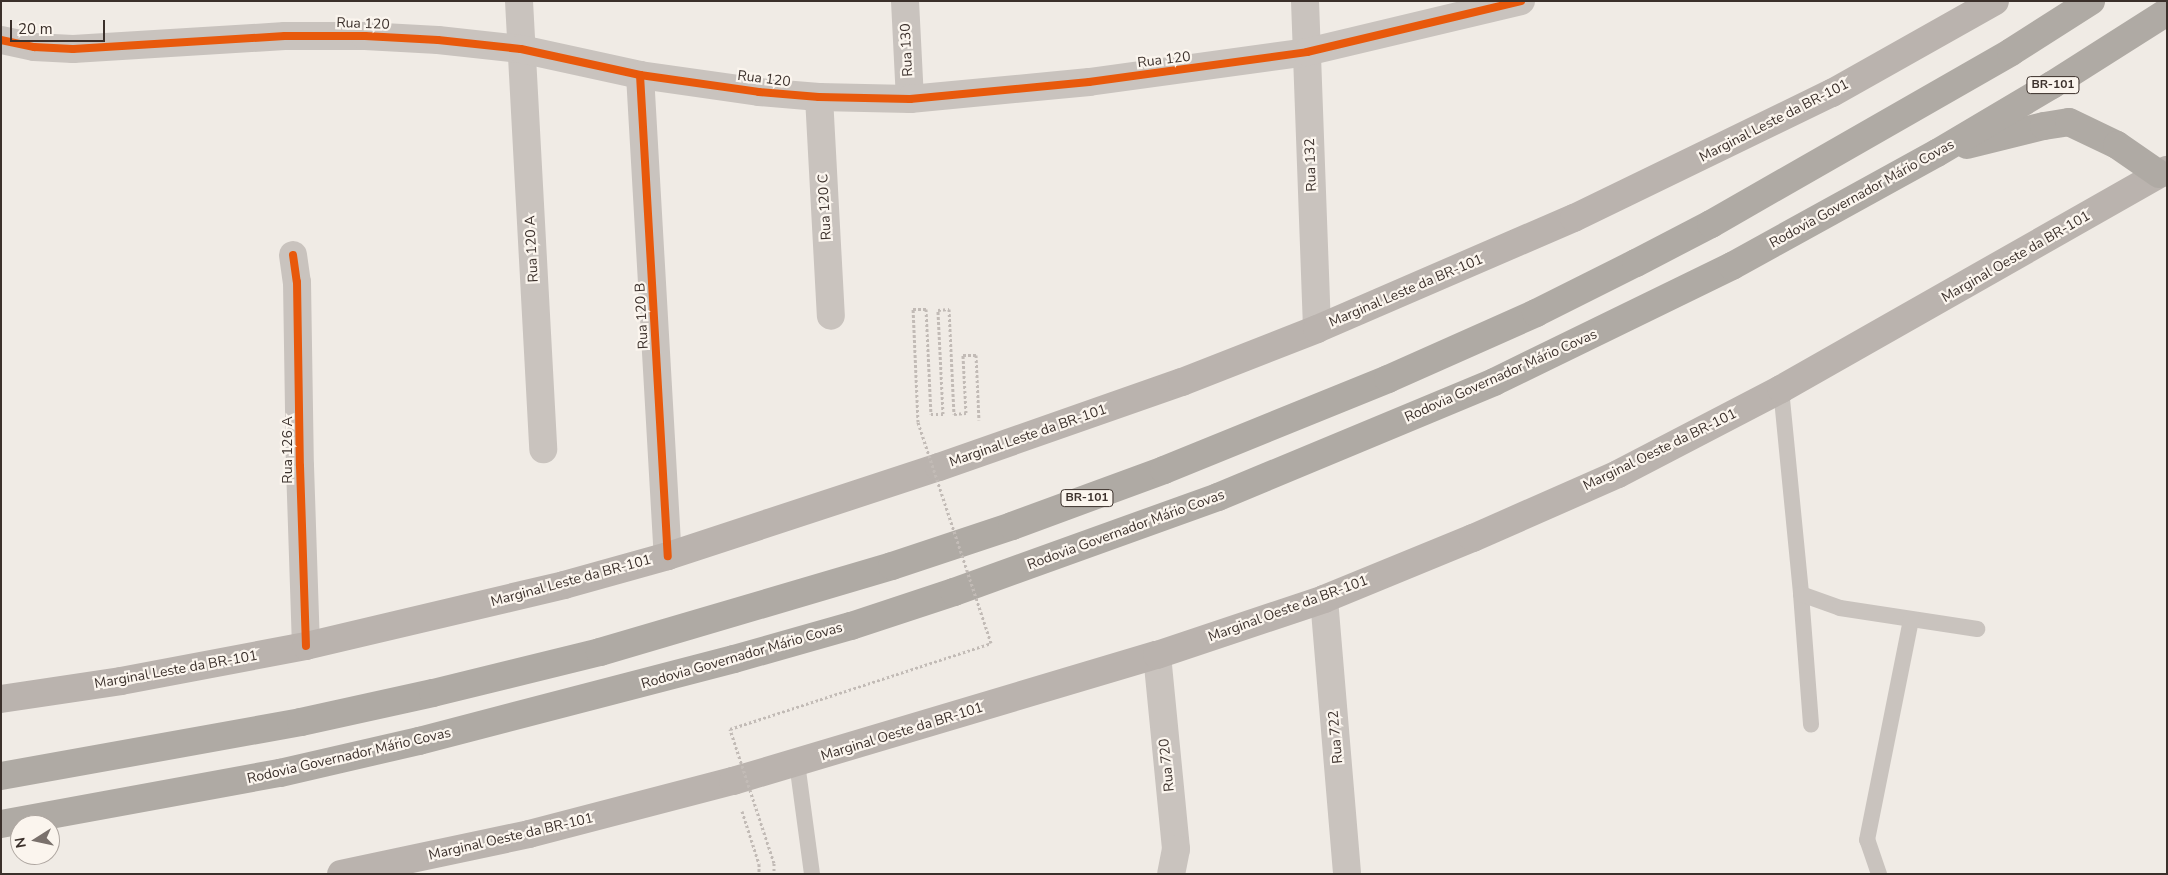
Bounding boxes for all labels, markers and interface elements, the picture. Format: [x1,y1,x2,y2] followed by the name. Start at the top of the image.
[12,10,108,42] scale bar
[336,15,390,33] street label: Rua 120
[18,19,53,39] text: 20 m
[897,23,917,77] street label: Rua 130
[1136,48,1192,72] street label: Rua 120
[736,67,792,91] street label: Rua 120
[1697,76,1851,166] street label: Marginal Leste da BR-101
[2026,76,2080,94] road number: BR-101
[1767,136,1957,252] street label: Rodovia Governador Mário Covas
[1302,138,1320,192] street label: Rua 132
[815,173,835,241] street label: Rua 120 C
[1939,208,2093,306] street label: Marginal Oeste da BR-101
[522,215,542,283] street label: Rua 120 A
[1327,251,1485,331] street label: Marginal Leste da BR-101
[632,282,652,350] street label: Rua 120 B
[1402,326,1600,426] street label: Rodovia Governador Mário Covas
[947,401,1109,471] street label: Marginal Leste da BR-101
[1581,406,1739,494] street label: Marginal Oeste da BR-101
[280,416,296,484] street label: Rua 126 A
[1025,486,1227,574] street label: Rodovia Governador Mário Covas
[1060,488,1114,508] road number: BR-101
[489,551,653,611] street label: Marginal Leste da BR-101
[1206,572,1370,646] street label: Marginal Oeste da BR-101
[639,619,845,693] street label: Rodovia Governador Mário Covas
[93,647,259,693] street label: Marginal Leste da BR-101
[819,699,985,765] street label: Marginal Oeste da BR-101
[1325,710,1347,764] street label: Rua 722
[246,724,452,788] street label: Rodovia Governador Mário Covas
[1156,738,1178,792] street label: Rua 720
[427,810,595,864] street label: Marginal Oeste da BR-101
[10,815,60,865] north arrow
[10,836,31,849] text: N

